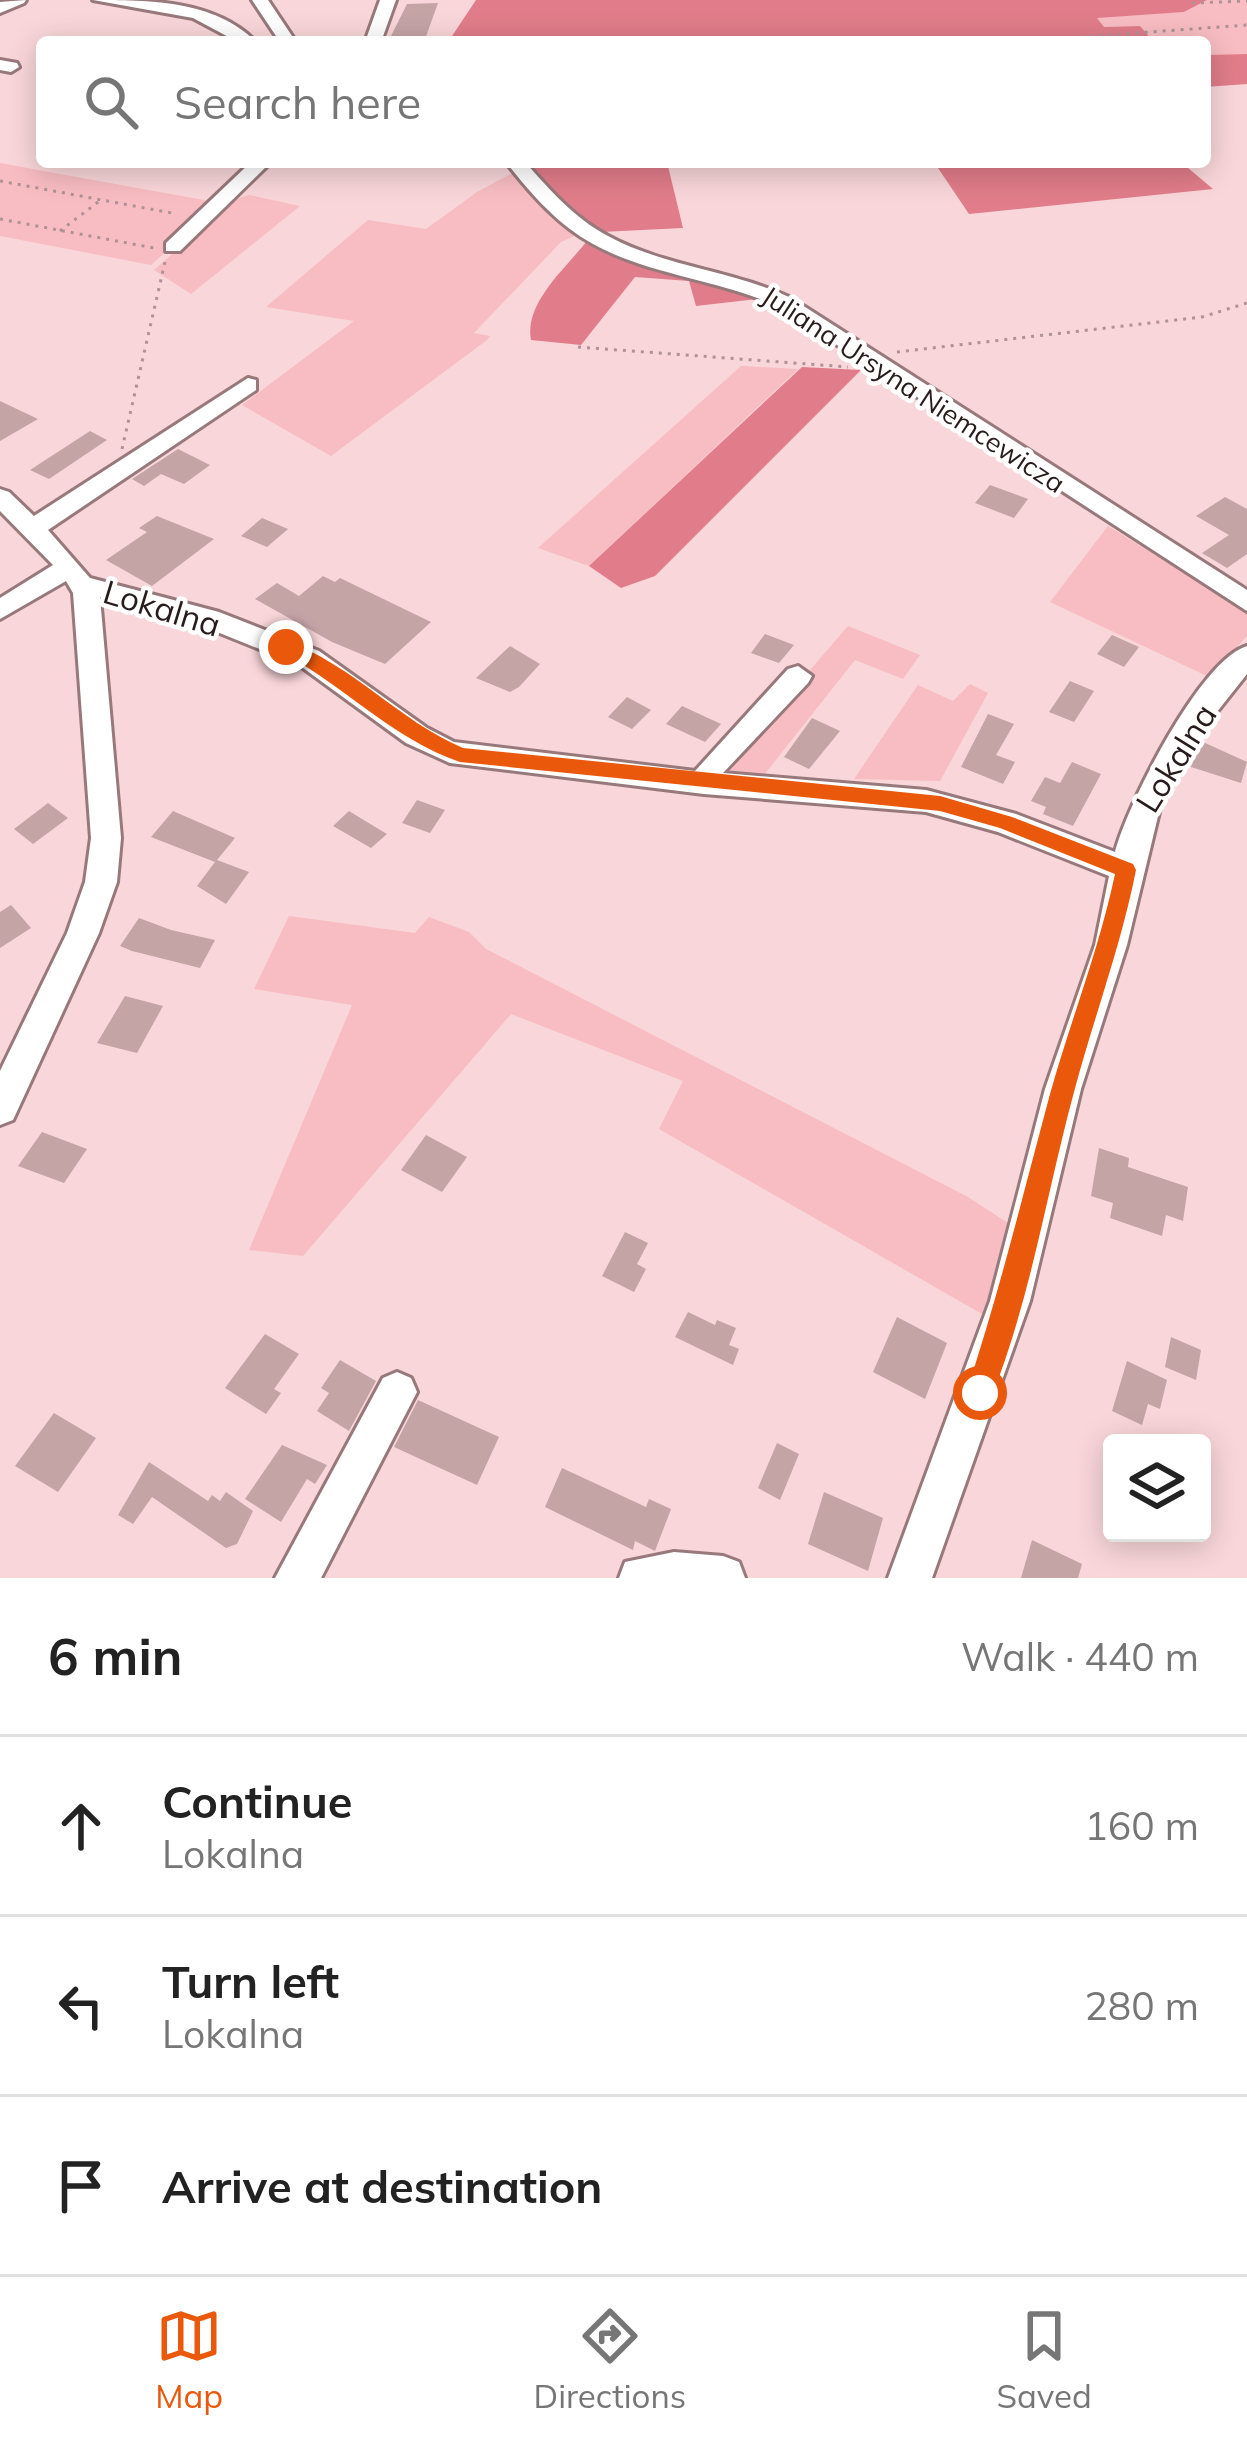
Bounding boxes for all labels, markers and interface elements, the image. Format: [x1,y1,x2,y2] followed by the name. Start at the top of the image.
[36,36,1211,168] search box
[78,69,144,135] icon: search
[174,74,421,130] text: Search here
[756,278,1071,500] street label: Juliana Ursyna Niemcewicza
[99,570,226,645] street label: Lokalna
[259,620,313,674] route end
[1126,696,1225,820] street label: Lokalna
[953,1366,1007,1420] route start
[1103,1434,1211,1542] map controls
[1103,1434,1211,1542] button: layers
[48,1624,183,1688] text: 6 min
[961,1632,1199,1681] text: Walk · 440 m
[162,1773,352,1829] text: Continue
[48,1793,114,1859] icon: ahead
[1084,1801,1199,1850] text: 160 m
[162,1829,304,1878] text: Lokalna
[162,1953,339,2009] text: Turn left
[48,1973,114,2039] icon: left
[1084,1981,1199,2030] text: 280 m
[162,2009,304,2058] text: Lokalna
[48,2153,114,2219] icon: arrive
[162,2158,602,2214] text: Arrive at destination
[155,2303,223,2416] tab: Map
[534,2303,686,2416] tab: Directions
[997,2303,1092,2416] tab: Saved

